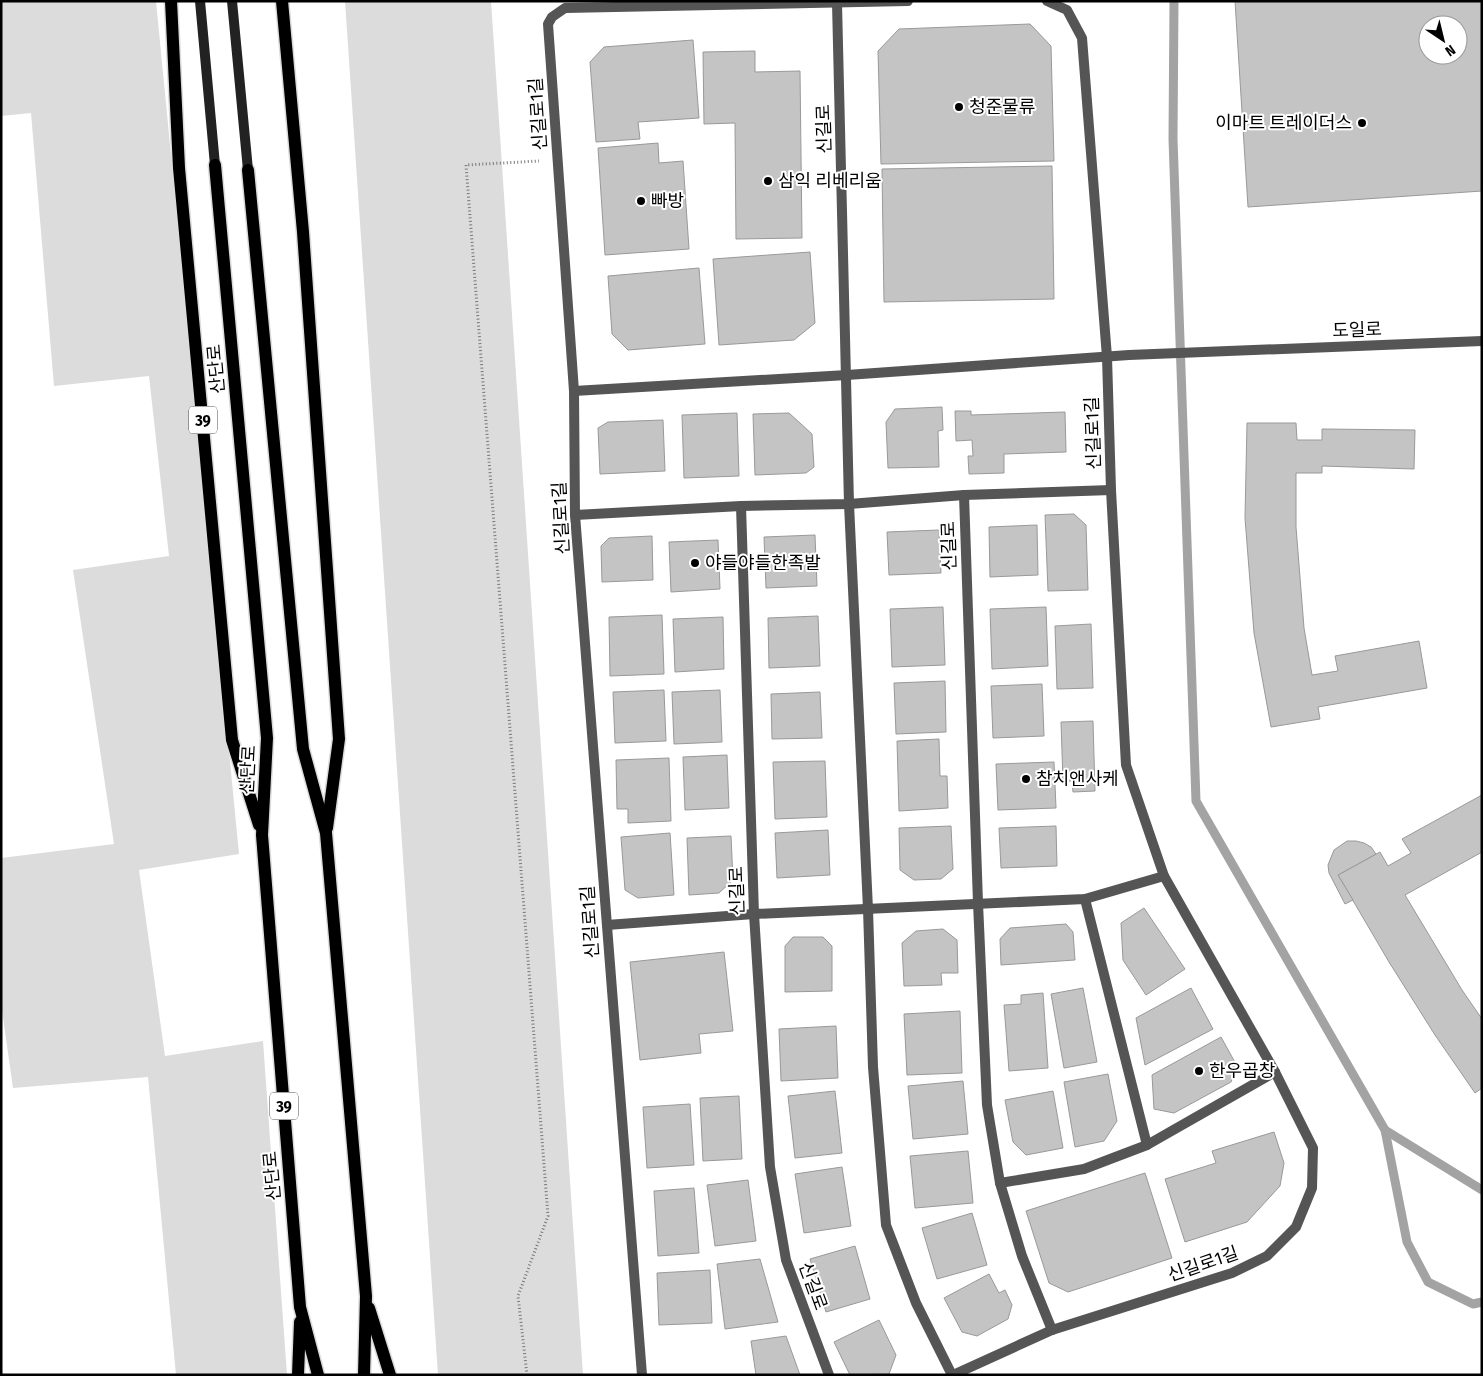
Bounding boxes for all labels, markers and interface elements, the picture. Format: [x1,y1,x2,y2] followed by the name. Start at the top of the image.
[1418,15,1468,65] north arrow
[1442,41,1458,60] text: N
[524,77,552,151] street label: 신길로1길
[969,96,1035,118] place label: 청준물류
[953,101,965,113] marker: 청준물류
[812,104,836,154] street label: 신길로
[1215,112,1352,134] place label: 이마트 트레이더스
[1356,117,1368,129] marker: 이마트 트레이더스
[778,170,882,192] place label: 삼익 리베리움
[762,175,774,187] marker: 삼익 리베리움
[651,190,684,212] place label: 빠방
[635,195,647,207] marker: 빠방
[1332,318,1382,342] street label: 도일로
[203,343,229,395] street label: 산단로
[1081,396,1105,470] street label: 신길로1길
[189,406,217,434] road number: 39
[548,481,574,555] street label: 신길로1길
[937,521,961,571] street label: 신길로
[705,552,821,574] place label: 야들야들한족발
[689,557,701,569] marker: 야들야들한족발
[236,745,260,795] street label: 산단로
[1036,768,1119,790] place label: 참치앤사케
[1020,773,1032,785] marker: 참치앤사케
[725,866,749,916] street label: 신길로
[576,885,604,959] street label: 신길로1길
[1209,1060,1275,1082] place label: 한우곱창
[1193,1065,1205,1077] marker: 한우곱창
[270,1092,298,1120] road number: 39
[259,1150,285,1202] street label: 산단로
[1165,1242,1241,1286] street label: 신길로1길
[794,1259,832,1313] street label: 신길로

